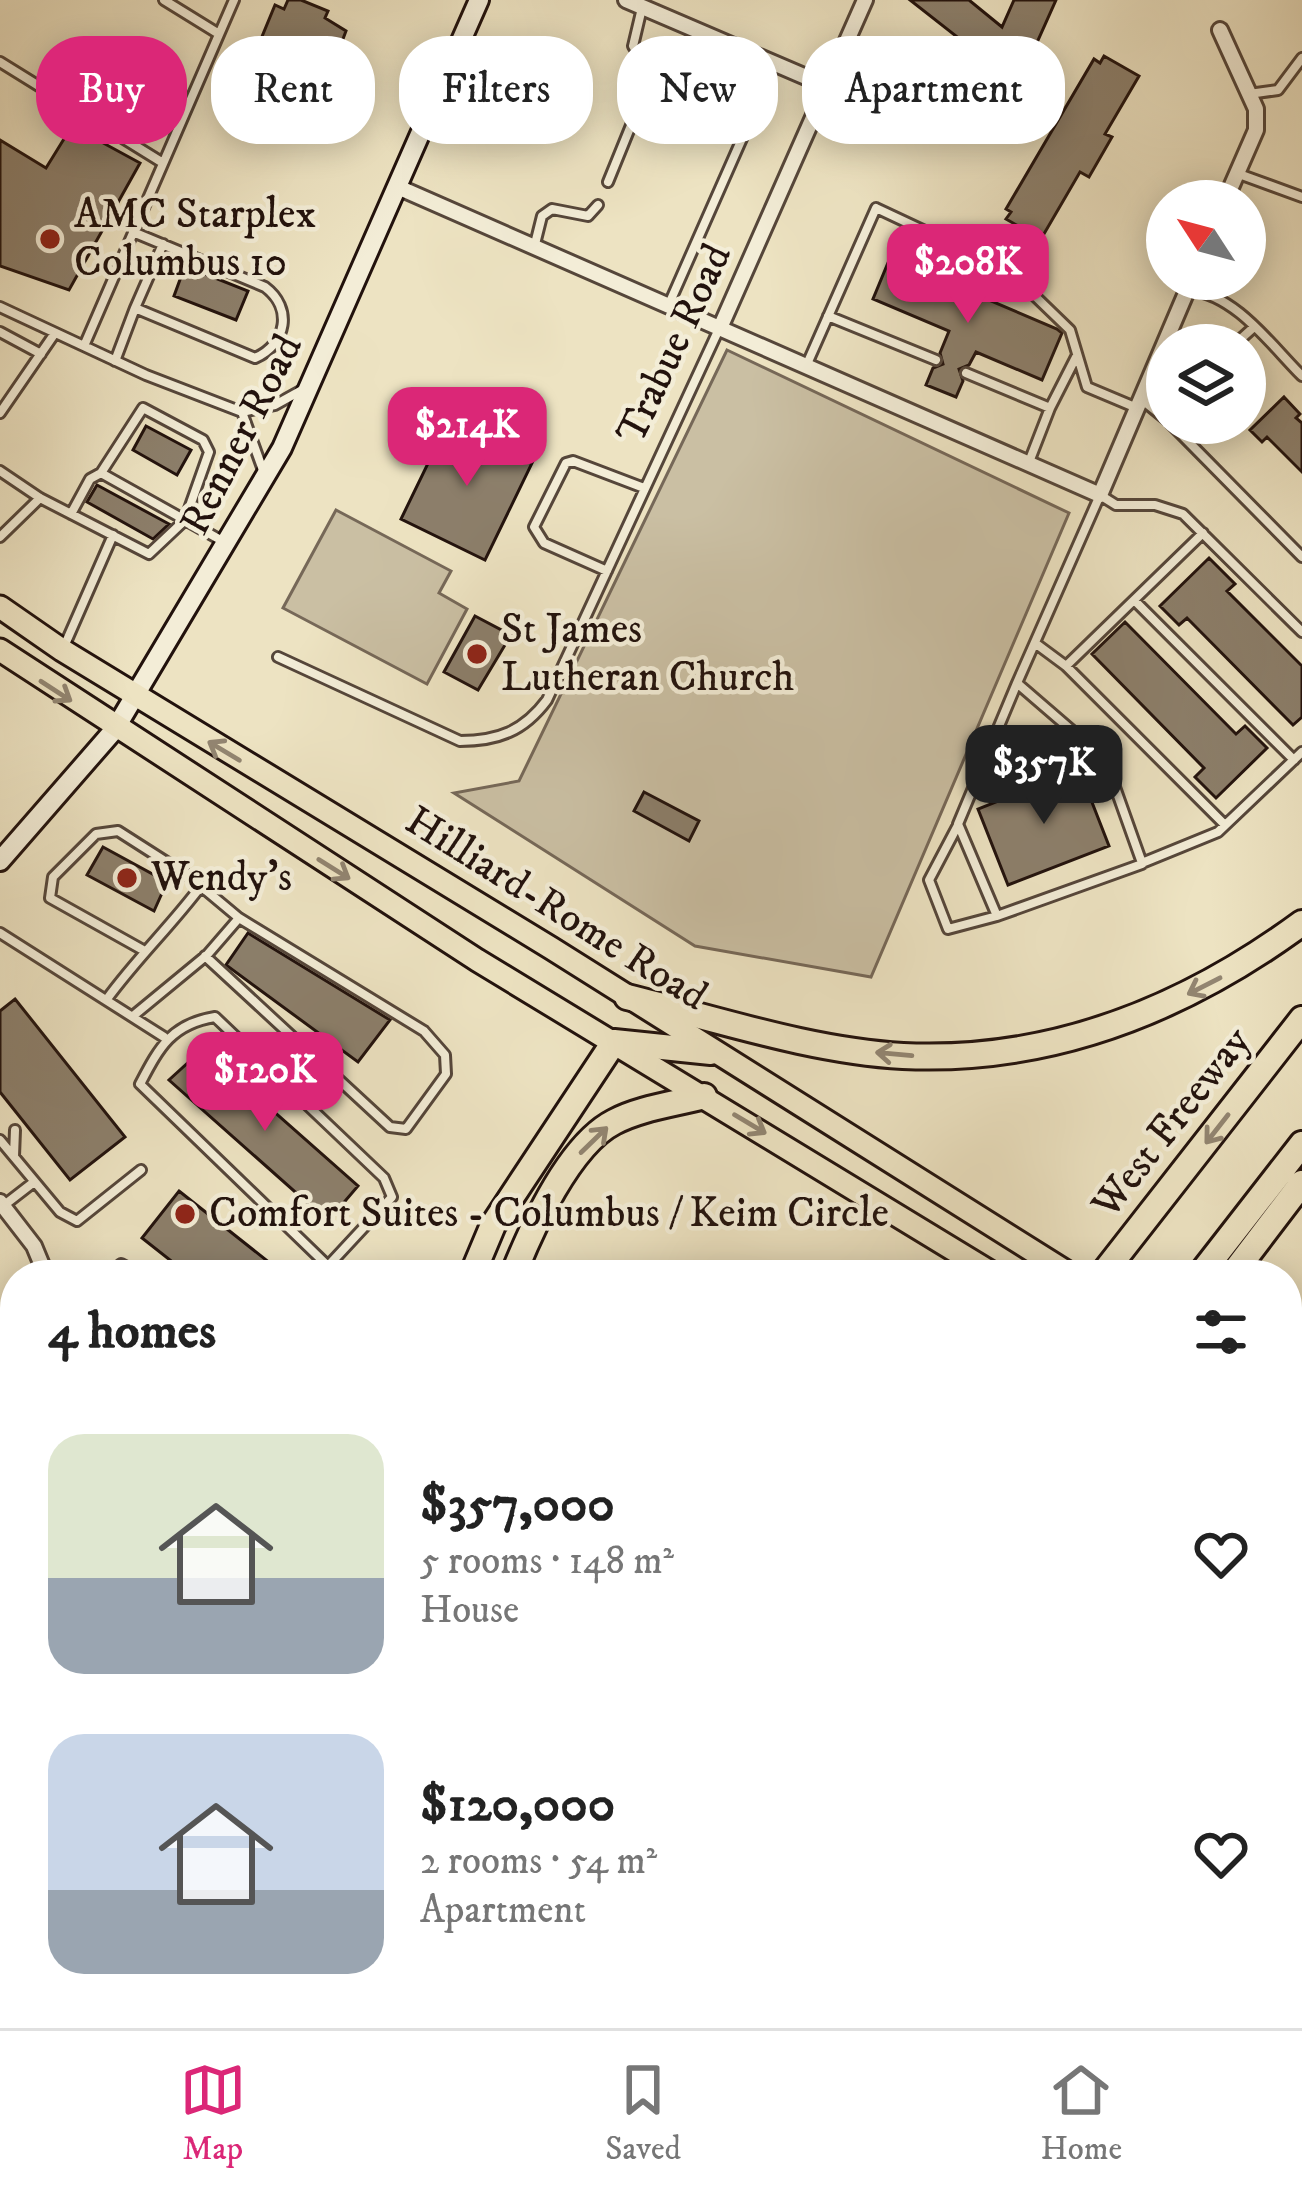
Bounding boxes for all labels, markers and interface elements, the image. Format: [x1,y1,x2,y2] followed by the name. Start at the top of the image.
[36,36,187,144] chip: Buy
[211,36,375,144] chip: Rent
[399,36,593,144] chip: Filters
[617,36,778,144] chip: New
[802,36,1065,144] chip: Apartment
[1146,180,1266,300] north arrow
[1146,180,1266,444] map controls
[74,189,316,289] place label: AMC Starplex Columbus 10
[884,224,1052,326] pin: $208K
[37,226,63,252] marker: AMC Starplex Columbus 10
[606,236,744,452] street label: Trabue Road
[914,238,1022,287] text: $208K
[1146,324,1266,444] button: layers
[169,326,315,544] street label: Renner Road
[383,387,551,489] pin: $214K
[415,401,519,450] text: $214K
[501,604,794,704] place label: St James Lutheran Church
[464,641,490,667] marker: St James Lutheran Church
[39,678,73,703] one-way arrow
[960,725,1128,827] pin: $357K
[208,739,242,763] one-way arrow
[992,739,1096,788] text: $357K
[395,795,717,1023] street label: Hilliard-Rome Road
[150,852,292,904] place label: Wendy's
[316,857,350,882] one-way arrow
[114,865,140,891] marker: Wendy's
[1186,975,1222,998] one-way arrow
[1080,1016,1264,1230] street label: West Freeway
[181,1032,349,1134] pin: $120K
[875,1042,914,1065] one-way arrow
[213,1046,317,1095] text: $120K
[732,1112,766,1136] one-way arrow
[1204,1112,1231,1144] one-way arrow
[578,1126,608,1155] one-way arrow
[209,1188,889,1240] place label: Comfort Suites - Columbus / Keim Circle
[172,1201,198,1227] marker: Comfort Suites - Columbus / Keim Circle
[1188,1299,1254,1365] icon: filters
[48,1300,216,1364] text: 4 homes
[420,1473,615,1537] text: $357,000
[144,1482,288,1626] icon: home
[1188,1521,1254,1587] icon: heart
[420,1537,674,1586] text: 5 rooms · 148 m²
[420,1586,519,1635] text: House
[420,1773,615,1837] text: $120,000
[144,1782,288,1926] icon: home
[1188,1821,1254,1887] icon: heart
[420,1837,657,1886] text: 2 rooms · 54 m²
[420,1886,586,1935] text: Apartment
[180,2057,246,2170] tab: Map
[605,2057,681,2170] tab: Saved
[1041,2057,1122,2170] tab: Home

